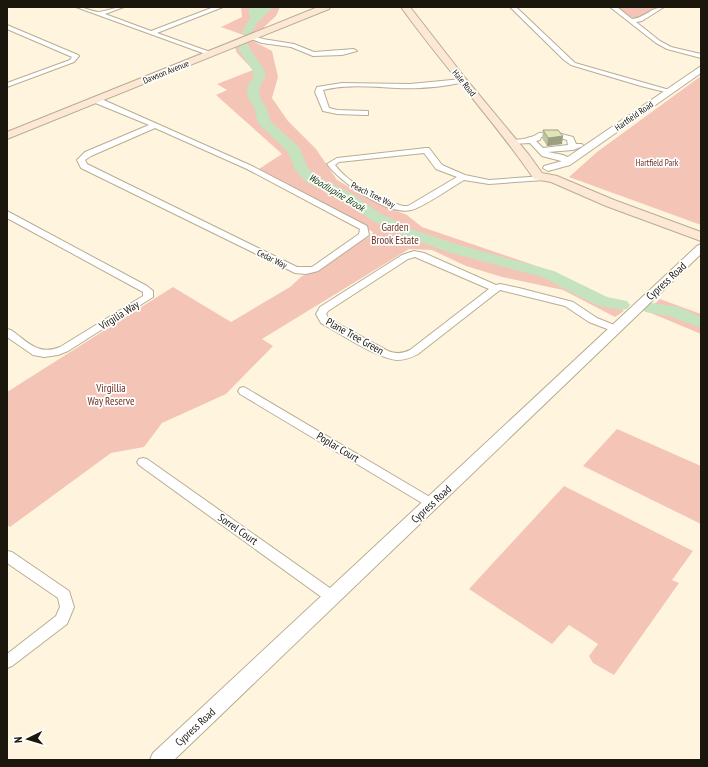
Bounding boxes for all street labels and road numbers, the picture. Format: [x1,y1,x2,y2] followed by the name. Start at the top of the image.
[141,57,191,86] street label: Dawson Avenue
[450,67,479,98] street label: Hale Road
[612,98,655,133] street label: Hartfield Road
[349,179,398,210] street label: Peach Tree Way
[255,247,290,271] street label: Cedar Way
[643,259,689,303] street label: Cypress Road
[95,297,142,333] street label: Virgilia Way
[324,314,386,358] street label: Plane Tree Green
[314,429,362,465] street label: Poplar Court
[408,482,454,526] street label: Cypress Road
[215,510,261,548] street label: Sorrel Court
[172,705,218,749] street label: Cypress Road

